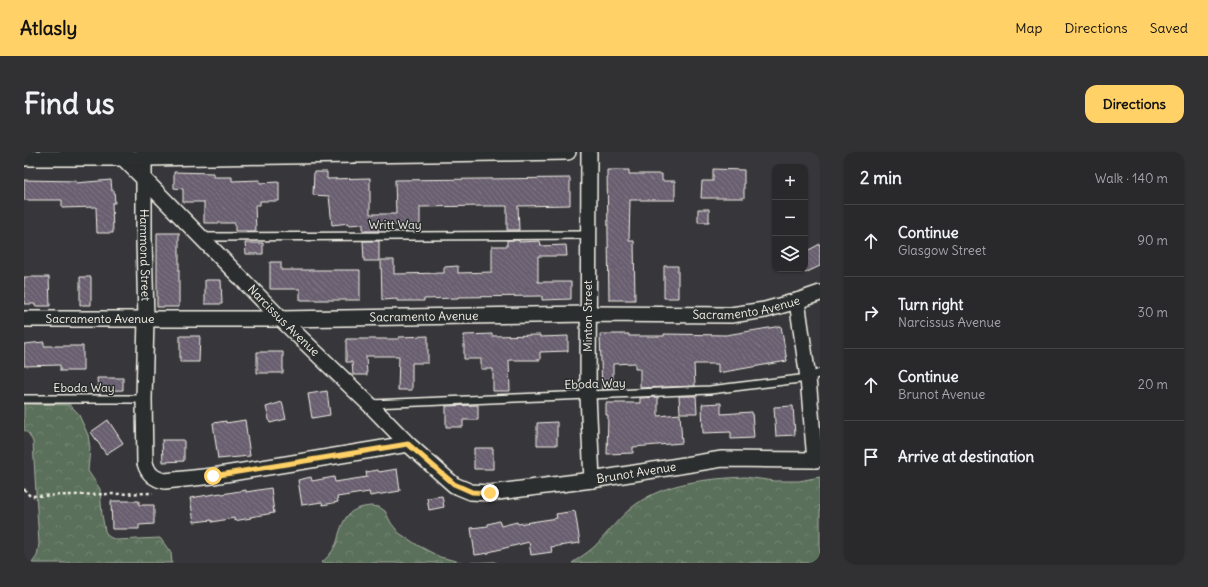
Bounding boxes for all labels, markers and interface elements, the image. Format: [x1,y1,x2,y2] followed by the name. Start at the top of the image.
[20,16,77,40] text: Atlasly
[1015,19,1042,37] text: Map
[1064,19,1128,37] text: Directions
[1150,19,1188,37] text: Saved
[1085,85,1184,123] button: Directions
[24,86,115,122] text: Find us
[772,164,808,272] map controls
[772,164,808,200] button: +
[860,167,902,189] text: 2 min
[1095,170,1168,187] text: Walk · 140 m
[772,200,808,236] button: −
[137,209,154,301] street label: Hammond Street
[368,217,422,232] street label: Writt Way
[898,223,959,242] text: Continue
[860,230,882,252] icon: ahead
[1137,232,1168,249] text: 90 m
[772,236,808,272] button: layers
[898,242,986,259] text: Glasgow Street
[580,280,595,352] street label: Minton Street
[245,281,323,359] street label: Narcissus Avenue
[692,293,802,322] street label: Sacramento Avenue
[898,295,963,314] text: Turn right
[860,302,882,324] icon: right
[1138,304,1168,321] text: 30 m
[369,308,479,325] street label: Sacramento Avenue
[46,311,154,326] street label: Sacramento Avenue
[898,314,1001,331] text: Narcissus Avenue
[898,367,959,386] text: Continue
[860,374,882,396] icon: ahead
[564,375,626,392] street label: Eboda Way
[1138,376,1168,393] text: 20 m
[53,380,115,395] street label: Eboda Way
[898,386,985,403] text: Brunot Avenue
[860,446,882,468] icon: arrive
[898,447,1034,466] text: Arrive at destination
[595,459,677,486] street label: Brunot Avenue
[204,467,222,485] route start
[481,484,499,502] route end

